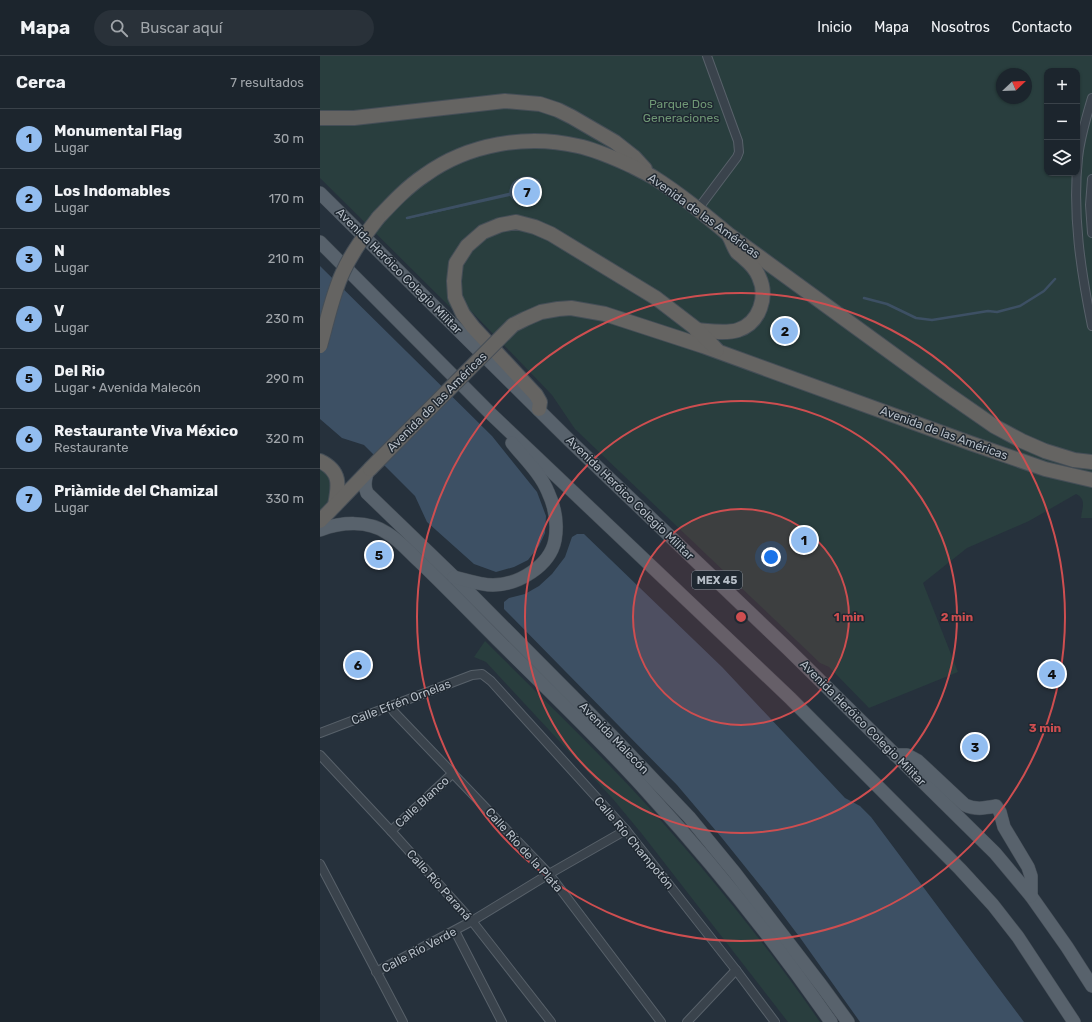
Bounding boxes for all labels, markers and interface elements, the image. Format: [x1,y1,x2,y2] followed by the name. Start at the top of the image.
[94,10,374,46] search box
[20,16,70,39] text: Mapa
[108,17,130,39] icon: search
[140,19,222,37] text: Buscar aquí
[817,19,852,36] text: Inicio
[874,19,909,36] text: Mapa
[931,19,990,36] text: Nosotros
[1012,19,1072,36] text: Contacto
[996,68,1032,104] north arrow
[1044,68,1080,176] map controls
[1044,68,1080,104] button: +
[16,72,66,92] text: Cerca
[230,75,304,90] text: 7 resultados
[643,97,719,125] park label: Parque Dos Generaciones
[1044,104,1080,140] button: −
[54,122,182,140] text: Monumental Flag
[26,131,32,146] text: 1
[273,131,304,146] text: 30 m
[54,140,89,155] text: Lugar
[1044,140,1080,176] button: layers
[645,171,763,261] street label: Avenida de las Américas
[514,177,540,207] pin: 7
[54,182,170,200] text: Los Indomables
[25,191,33,206] text: 2
[269,191,304,206] text: 170 m
[54,200,89,215] text: Lugar
[333,205,465,337] street label: Avenida Heróico Colegio Militar
[54,242,65,260] text: N
[25,251,33,266] text: 3
[268,251,304,266] text: 210 m
[54,260,89,275] text: Lugar
[54,302,64,320] text: V
[25,311,33,326] text: 4
[266,311,304,326] text: 230 m
[772,316,798,346] pin: 2
[54,320,89,335] text: Lugar
[384,349,490,455] street label: Avenida de las Américas
[54,362,105,380] text: Del Rio
[25,371,33,386] text: 5
[266,371,304,386] text: 290 m
[54,380,201,395] text: Lugar · Avenida Malecón
[878,403,1010,463] street label: Avenida de las Américas
[54,422,238,440] text: Restaurante Viva México
[25,431,33,446] text: 6
[266,431,304,446] text: 320 m
[563,433,697,563] street label: Avenida Heróico Colegio Militar
[54,440,129,455] text: Restaurante
[54,482,218,500] text: Priàmide del Chamizal
[25,491,33,506] text: 7
[265,491,304,506] text: 330 m
[54,500,89,515] text: Lugar
[791,525,817,555] pin: 1
[366,540,392,570] pin: 5
[761,547,781,567] your location
[692,571,742,589] road number: MEX 45
[734,610,748,624] centre of rings
[834,610,865,624] text: 1 min
[941,610,974,624] text: 2 min
[345,650,371,680] pin: 6
[797,657,929,789] street label: Avenida Heróico Colegio Militar
[1039,659,1065,689] pin: 4
[349,677,453,727] street label: Calle Efrén Ornelas
[576,699,652,777] street label: Avenida Malecón
[1029,721,1062,735] text: 3 min
[962,732,988,762] pin: 3
[392,773,452,830] street label: Calle Blanco
[591,794,677,892] street label: Calle Río Champotón
[483,805,565,895] street label: Calle Río de la Plata
[404,847,474,923] street label: Calle Río Paraná
[379,924,459,976] street label: Calle Río Verde

